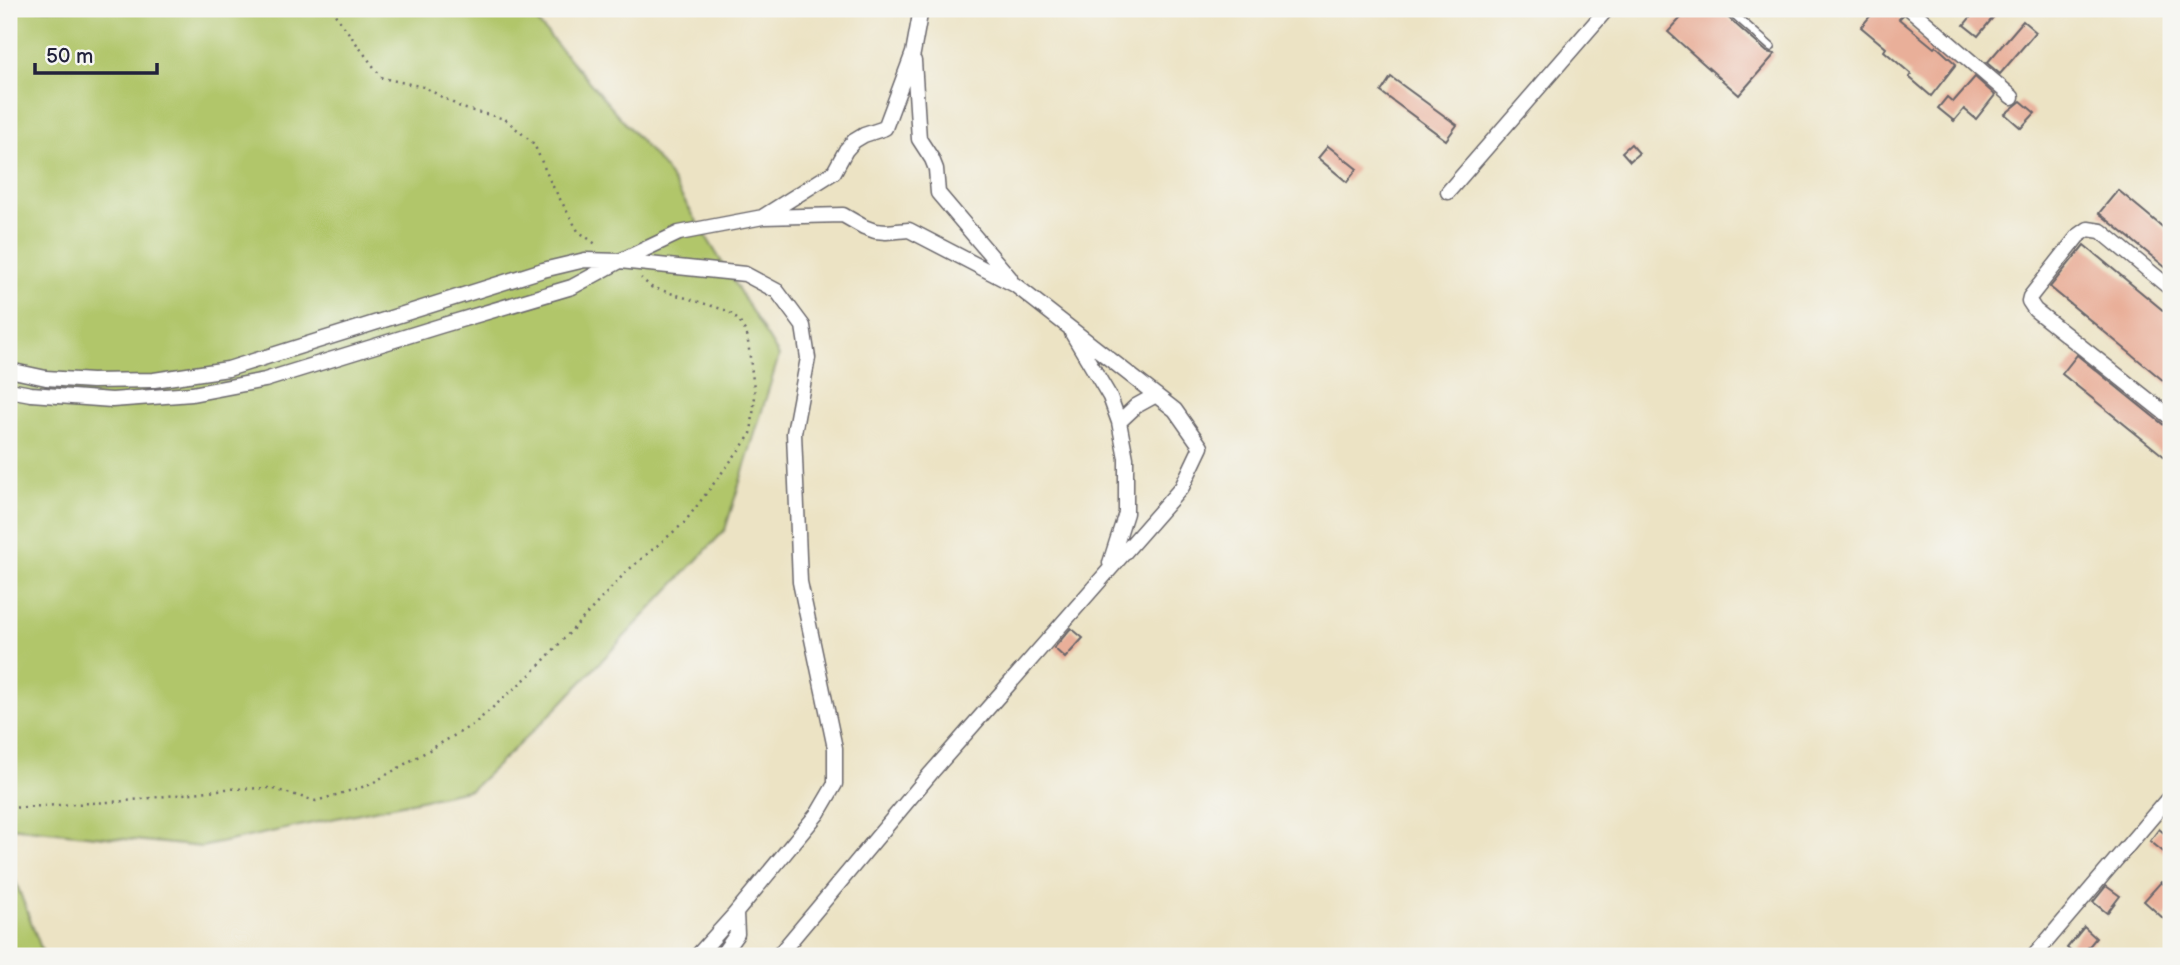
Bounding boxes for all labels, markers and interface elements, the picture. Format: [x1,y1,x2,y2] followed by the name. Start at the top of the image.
[35,32,158,76] scale bar
[46,44,93,69] text: 50 m

